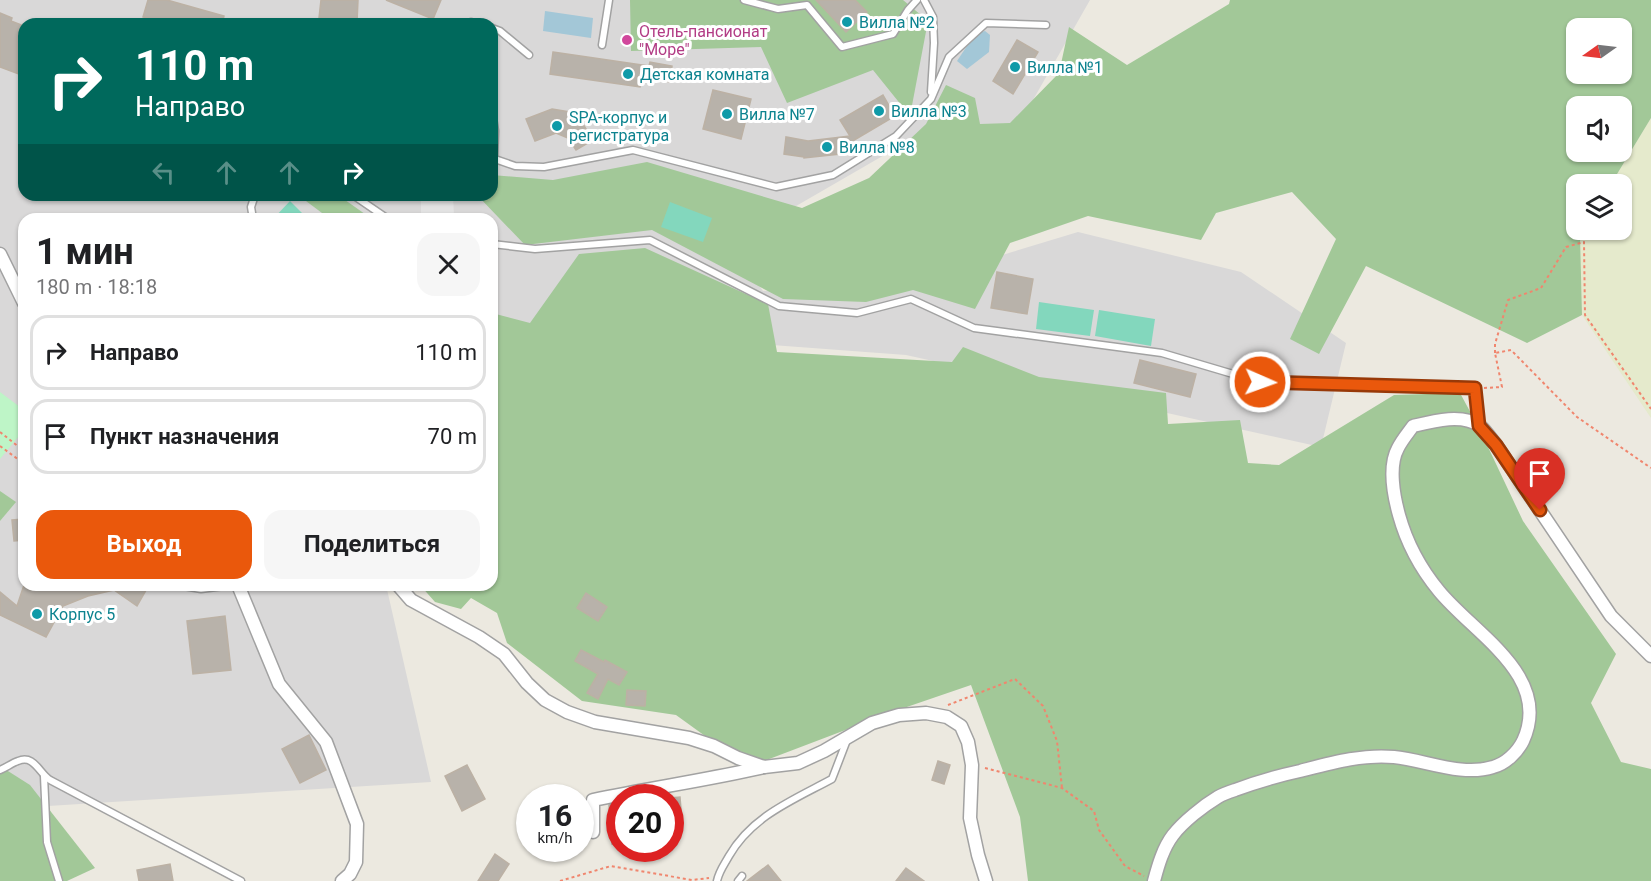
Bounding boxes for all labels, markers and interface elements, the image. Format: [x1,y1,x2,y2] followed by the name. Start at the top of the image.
[859,13,935,32] place label: Вилла №2
[840,15,854,29] marker: Вилла №2
[1566,18,1632,84] north arrow
[1566,18,1632,240] map controls
[639,22,768,59] place label: Отель-пансионат "Море"
[620,33,634,47] marker: Отель-пансионат "Море"
[135,41,254,90] text: 110 m
[36,42,114,120] icon: right
[1027,58,1103,77] place label: Вилла №1
[1008,60,1022,74] marker: Вилла №1
[640,65,770,84] place label: Детская комната
[621,67,635,81] marker: Детская комната
[135,91,245,123] text: Направо
[1566,96,1632,162] button: sound
[891,102,967,121] place label: Вилла №3
[872,104,886,118] marker: Вилла №3
[739,105,815,124] place label: Вилла №7
[720,107,734,121] marker: Вилла №7
[569,108,669,145] place label: SPA-корпус и регистратура
[550,119,564,133] marker: SPA-корпус и регистратура
[839,138,915,157] place label: Вилла №8
[820,140,834,154] marker: Вилла №8
[147,156,180,189] icon: left
[210,156,243,189] icon: ahead
[273,156,306,189] icon: ahead
[336,156,369,189] icon: right
[1566,174,1632,240] button: layers
[36,231,134,273] text: 1 мин
[417,233,480,296] button: close
[36,275,157,299] text: 180 m · 18:18
[39,336,72,369] icon: right
[90,340,179,365] text: Направо
[415,340,477,365] text: 110 m
[1228,350,1292,414] position arrow
[39,420,72,453] icon: arrive
[90,424,279,449] text: Пункт назначения
[428,424,477,449] text: 70 m
[1514,448,1565,510] pin
[1523,457,1556,490] icon: arrive
[36,510,252,579] button: Выход
[264,510,480,579] button: Поделиться
[49,605,115,624] place label: Корпус 5
[30,607,44,621] marker: Корпус 5
[606,784,684,862] speed limit sign: 20
[538,798,572,833] text: 16
[537,829,573,847] text: km/h

